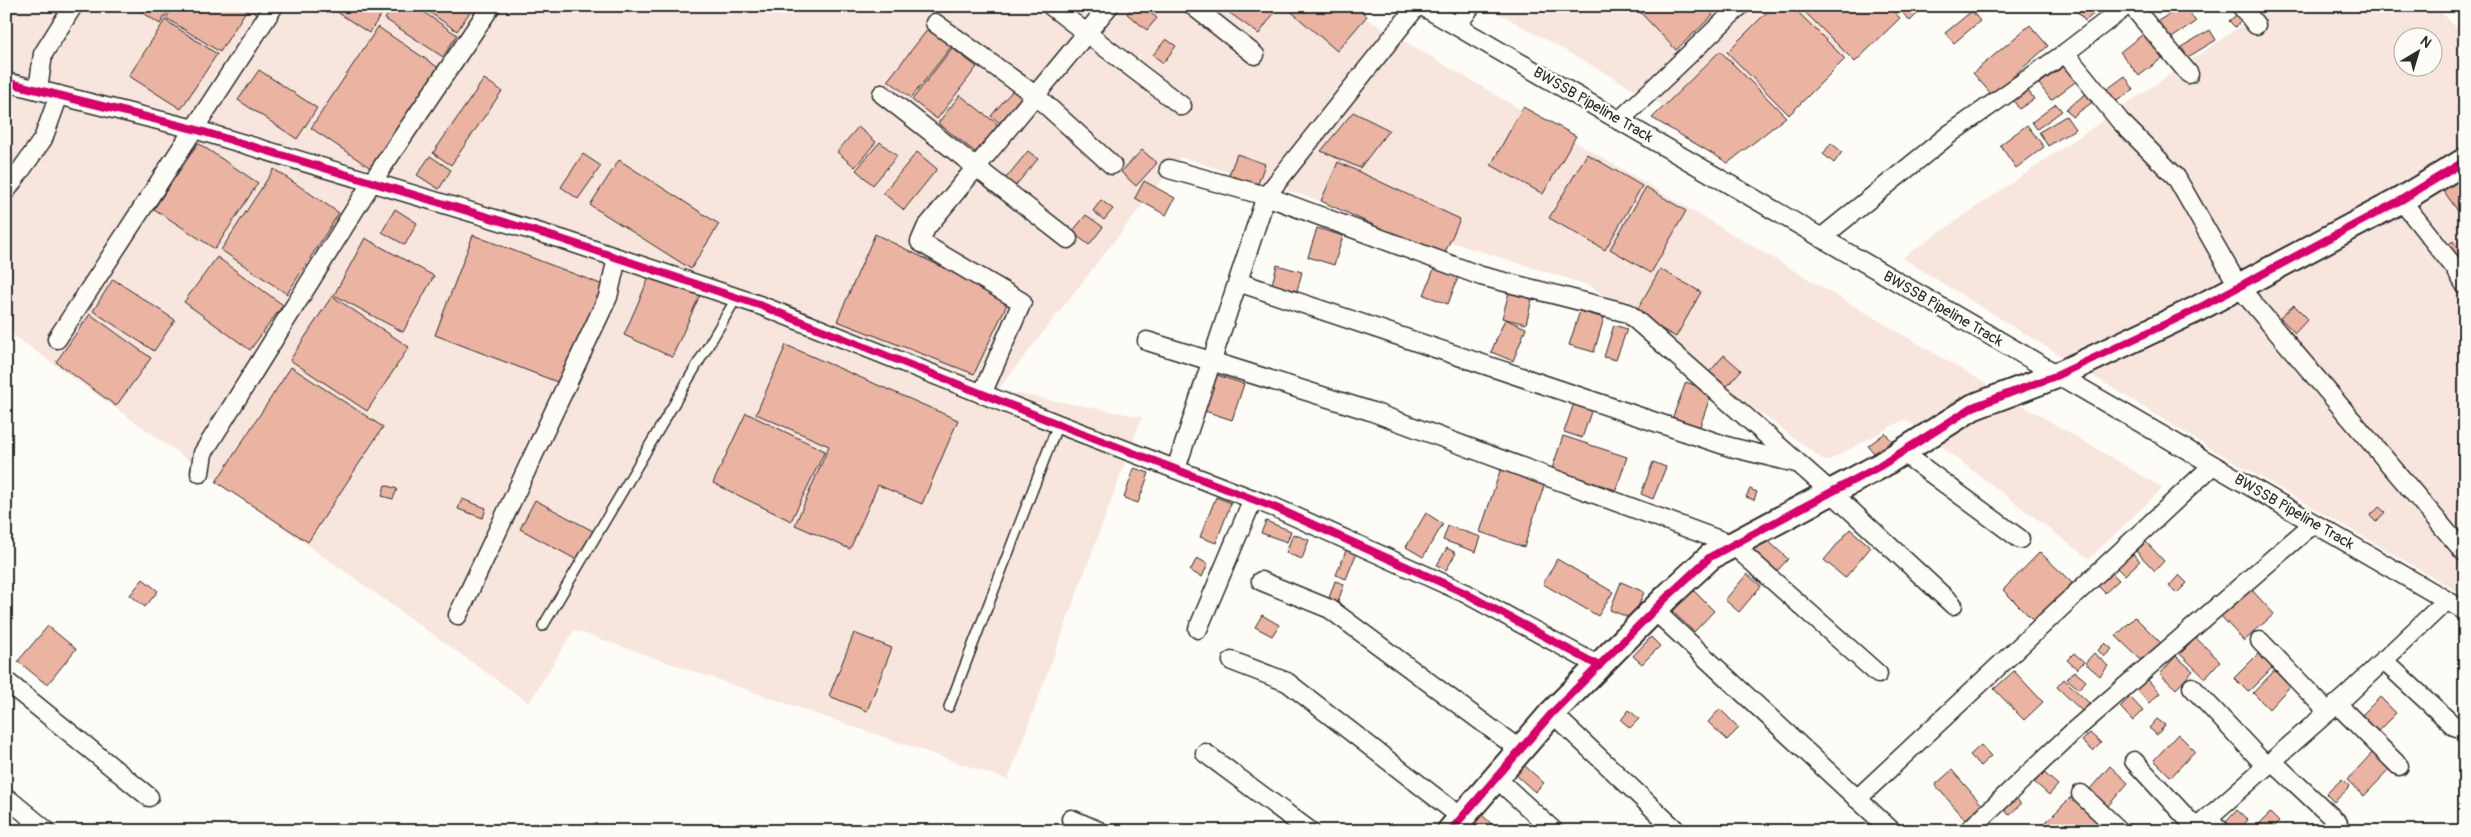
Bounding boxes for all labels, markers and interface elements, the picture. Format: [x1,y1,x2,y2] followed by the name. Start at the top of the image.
[2394,28,2444,78] north arrow
[2417,33,2435,52] text: N
[1530,63,1657,147] street label: BWSSB Pipeline Track
[1880,267,2007,351] street label: BWSSB Pipeline Track
[2231,470,2358,554] street label: BWSSB Pipeline Track

